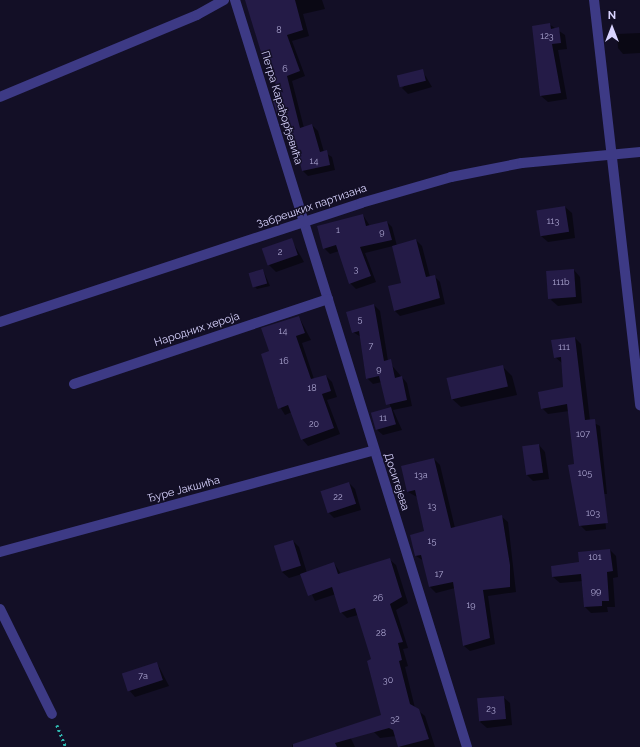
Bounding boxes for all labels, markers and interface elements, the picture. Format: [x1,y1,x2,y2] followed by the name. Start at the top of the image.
[592,8,632,48] north arrow
[608,9,616,22] text: N
[276,25,282,35] house number: 8
[540,31,554,41] house number: 123
[257,50,305,166] street label: Петра Карађорђевића
[282,64,288,74] house number: 6
[310,156,318,166] house number: 14
[255,182,369,232] street label: Забрешких партизана
[547,216,559,226] house number: 113
[336,225,340,235] house number: 1
[379,227,385,237] house number: 9
[278,247,282,257] house number: 2
[354,264,358,274] house number: 3
[552,277,570,287] house number: 111b
[153,310,241,350] street label: Народних хероја
[358,314,362,324] house number: 5
[279,326,287,336] house number: 14
[369,341,373,351] house number: 7
[558,342,570,352] house number: 111
[279,356,289,366] house number: 16
[376,364,382,374] house number: 9
[307,383,317,393] house number: 18
[379,413,387,423] house number: 11
[309,419,319,429] house number: 20
[576,429,590,439] house number: 107
[380,451,412,513] street label: Доситејева
[578,468,592,478] house number: 105
[414,470,428,480] house number: 13a
[146,474,222,506] street label: Ђуре Јакшића
[333,492,343,502] house number: 22
[428,501,436,511] house number: 13
[586,508,600,518] house number: 103
[428,536,436,546] house number: 15
[588,552,602,562] house number: 101
[435,569,443,579] house number: 17
[591,586,601,596] house number: 99
[373,593,383,603] house number: 26
[466,600,476,610] house number: 19
[376,628,386,638] house number: 28
[138,671,148,681] house number: 7a
[383,675,393,685] house number: 30
[486,704,496,714] house number: 23
[390,714,400,724] house number: 32

